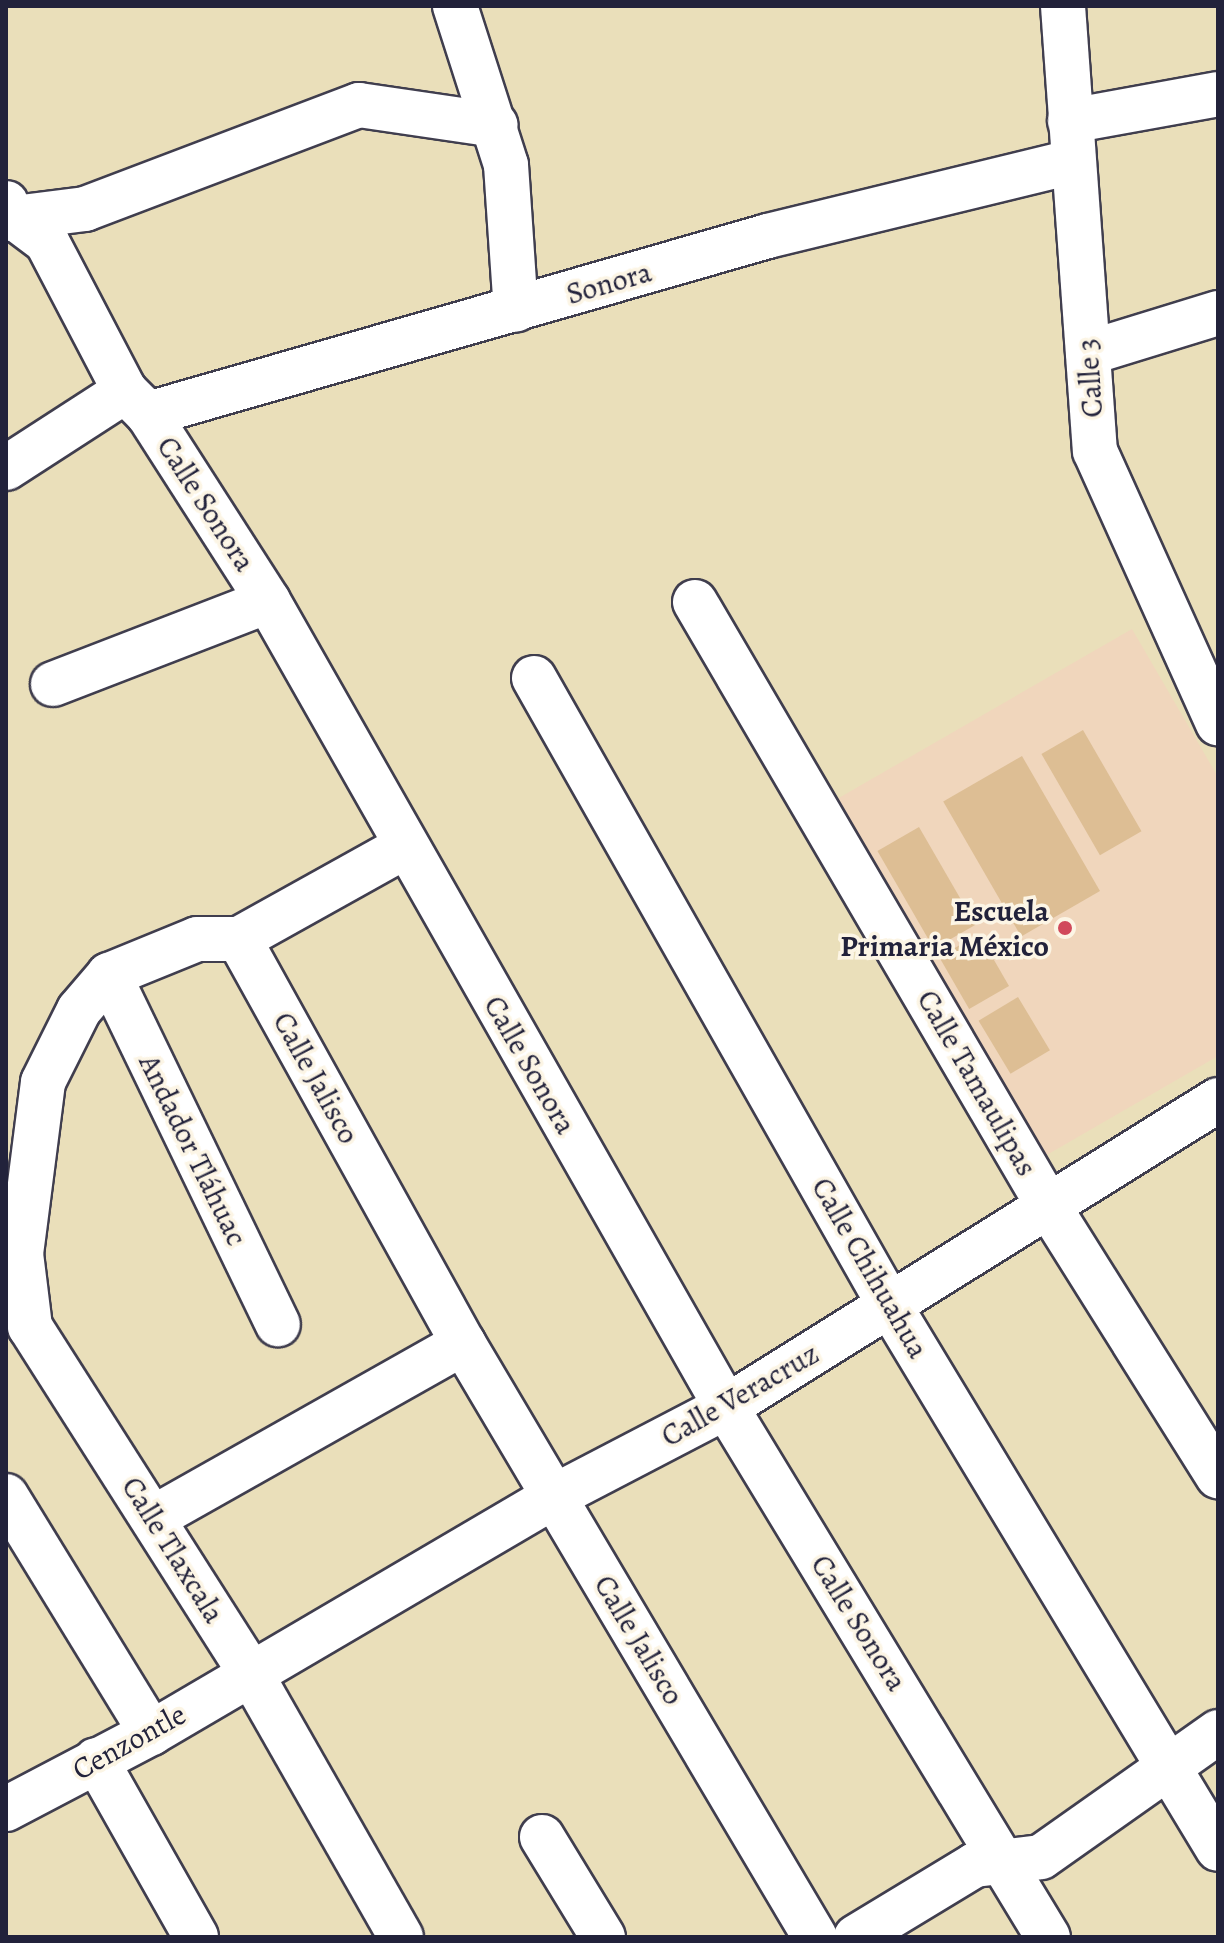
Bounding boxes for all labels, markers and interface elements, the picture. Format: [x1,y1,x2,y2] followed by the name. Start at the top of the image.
[562,254,656,312] street label: Sonora
[1069,337,1111,419] street label: Calle 3
[149,430,263,578] street label: Calle Sonora
[840,893,1049,964] place label: Escuela Primaria México
[1056,919,1074,937] marker: Escuela Primaria México
[909,984,1045,1182] street label: Calle Tamaulipas
[476,990,584,1140] street label: Calle Sonora
[265,1006,367,1150] street label: Calle Jalisco
[131,1049,255,1251] street label: Andador Tláhuac
[804,1171,936,1365] street label: Calle Chihuahua
[655,1335,825,1455] street label: Calle Veracruz
[114,1470,232,1630] street label: Calle Tlaxcala
[803,1548,915,1698] street label: Calle Sonora
[586,1569,692,1711] street label: Calle Jalisco
[66,1696,192,1788] street label: Cenzontle

